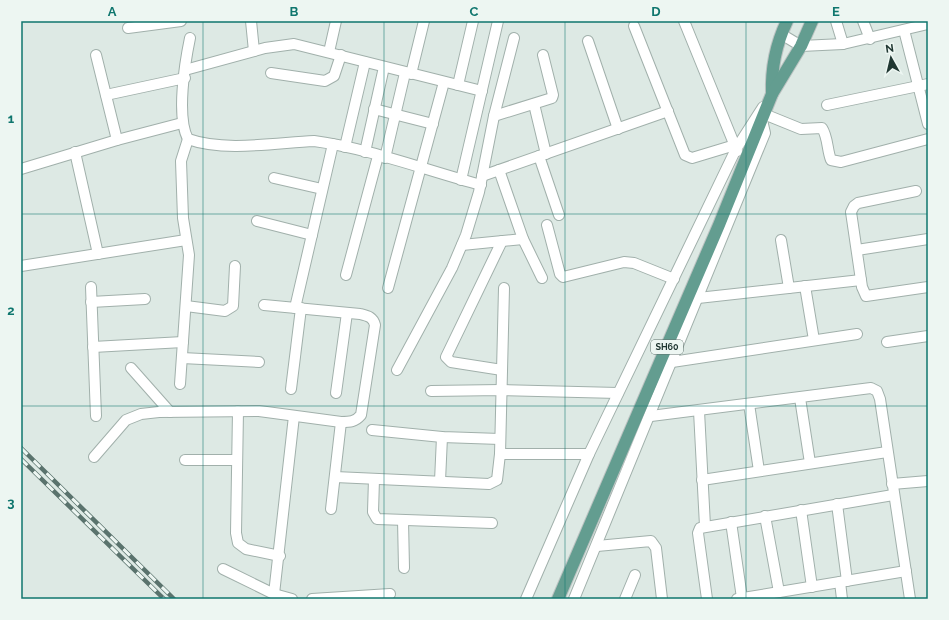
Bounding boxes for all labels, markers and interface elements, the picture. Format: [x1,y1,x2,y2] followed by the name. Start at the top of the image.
[108,4,117,19] text: A
[290,4,299,19] text: B
[470,4,479,19] text: C
[651,4,661,19] text: D
[832,4,840,19] text: E
[871,38,911,78] north arrow
[885,42,895,56] text: N
[8,111,15,126] text: 1
[7,303,15,318] text: 2
[651,340,683,354] road number: SH60
[7,495,15,510] text: 3

